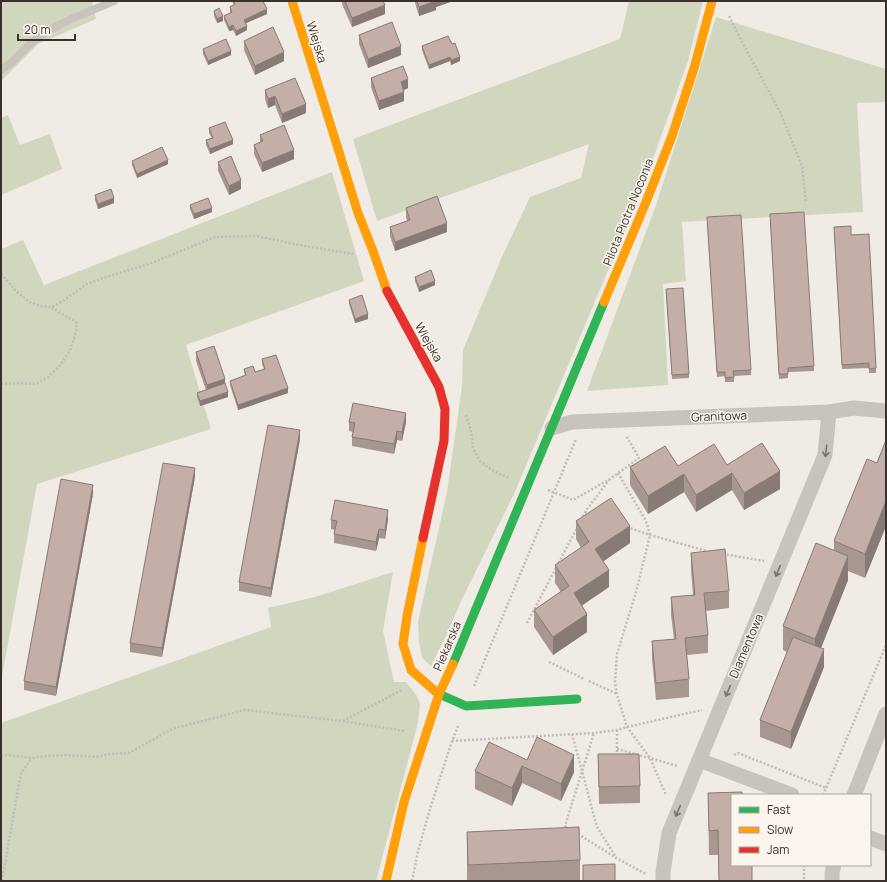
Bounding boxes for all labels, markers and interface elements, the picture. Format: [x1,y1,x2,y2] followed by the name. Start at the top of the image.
[18,16,75,42] scale bar
[303,19,331,65] street label: Wiejska
[24,21,51,38] text: 20 m
[599,156,657,268] street label: Pilota Piotra Noconia
[411,319,447,365] street label: Wiejska
[691,407,747,425] street label: Granitowa
[822,444,829,457] one-way arrow
[773,565,781,577] one-way arrow
[725,611,767,681] street label: Diamentowa
[429,618,465,674] street label: Piekarska
[723,685,731,697] one-way arrow
[731,794,871,866] legend
[767,801,791,818] text: Fast
[674,805,681,817] one-way arrow
[767,821,793,838] text: Slow
[767,841,789,858] text: Jam

